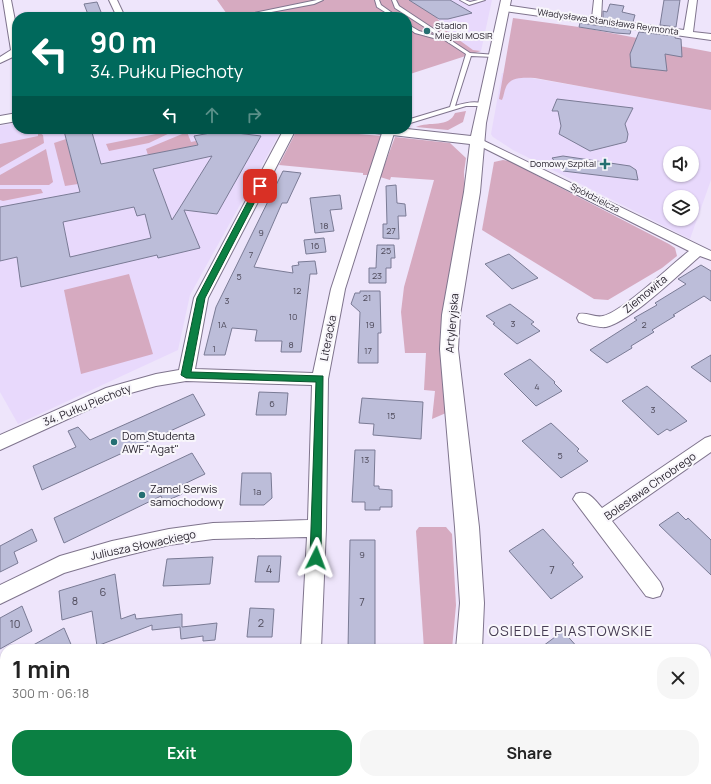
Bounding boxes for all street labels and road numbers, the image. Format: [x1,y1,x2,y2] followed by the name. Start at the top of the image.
[537,5,680,38] street label: Władysława Stanisława Reymonta
[568,180,622,215] street label: Spółdzielcza
[619,271,670,316] street label: Ziemowita
[441,293,462,353] street label: Artyleryjska
[316,314,339,362] street label: Literacka
[41,380,133,429] street label: 34. Pułku Piechoty
[601,448,699,523] street label: Bolesława Chrobrego
[89,526,198,563] street label: Juliusza Słowackiego

